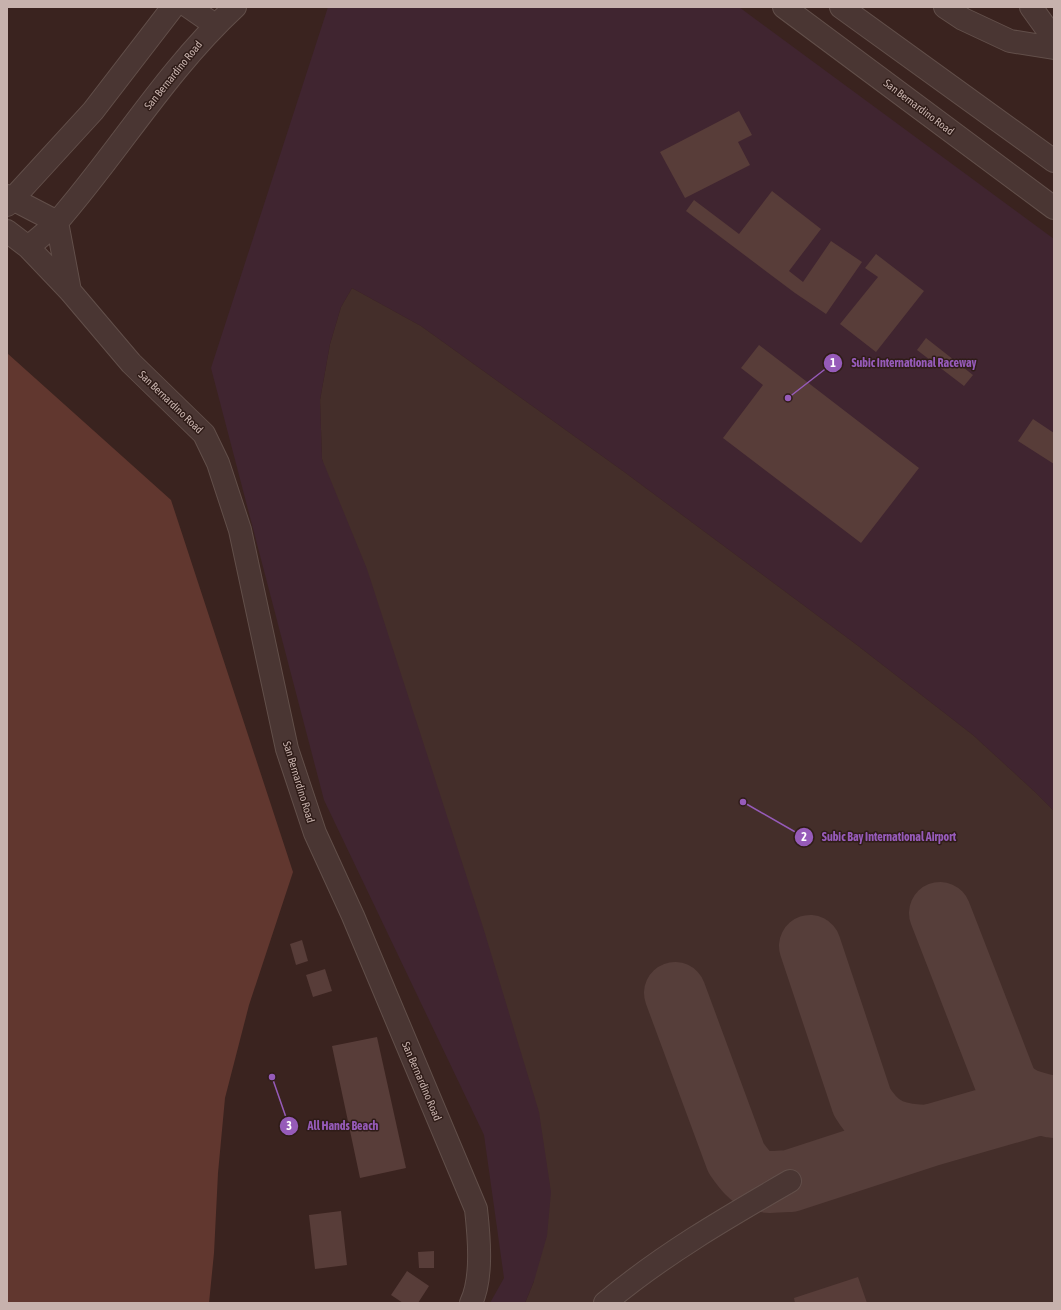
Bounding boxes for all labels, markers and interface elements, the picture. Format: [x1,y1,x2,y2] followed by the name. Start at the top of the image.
[142,38,204,112] street label: San Bernardino Road
[882,77,956,137] street label: San Bernardino Road
[823,351,984,375] callout: Subic International Raceway
[830,356,836,370] text: 1
[852,356,977,370] text: Subic International Raceway
[136,368,206,436] street label: San Bernardino Road
[281,740,317,824] street label: San Bernardino Road
[794,825,964,849] callout: Subic Bay International Airport
[801,830,807,844] text: 2
[822,830,957,844] text: Subic Bay International Airport
[400,1040,444,1122] street label: San Bernardino Road
[279,1114,386,1138] callout: All Hands Beach
[286,1119,292,1133] text: 3
[307,1119,379,1133] text: All Hands Beach

